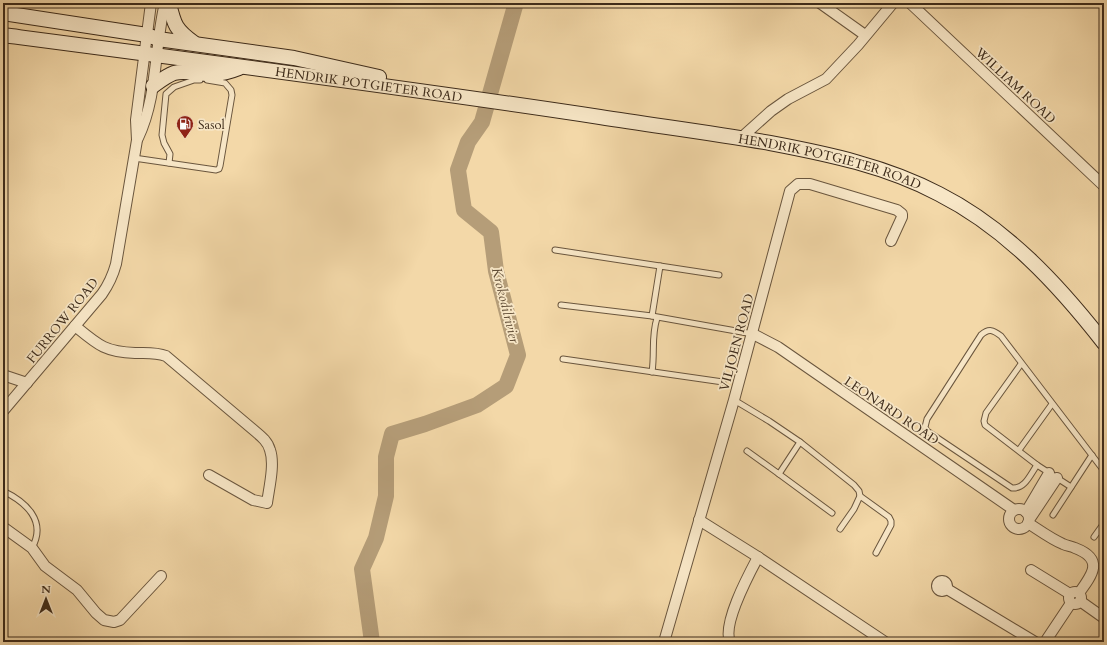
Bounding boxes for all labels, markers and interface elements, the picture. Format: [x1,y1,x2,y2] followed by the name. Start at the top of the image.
[970,43,1059,128] street label: WILLIAM ROAD
[274,63,463,107] street label: HENDRIK POTGIETER ROAD
[175,114,195,139] fuel station icon: Sasol
[198,116,226,134] place label: Sasol
[737,130,924,194] street label: HENDRIK POTGIETER ROAD
[487,265,524,345] water label: Krokodilrivier
[23,274,103,367] street label: FURROW ROAD
[715,292,759,393] street label: VILJOEN ROAD
[841,372,942,449] street label: LEONARD ROAD
[26,579,66,619] north arrow
[41,582,51,597] text: N

